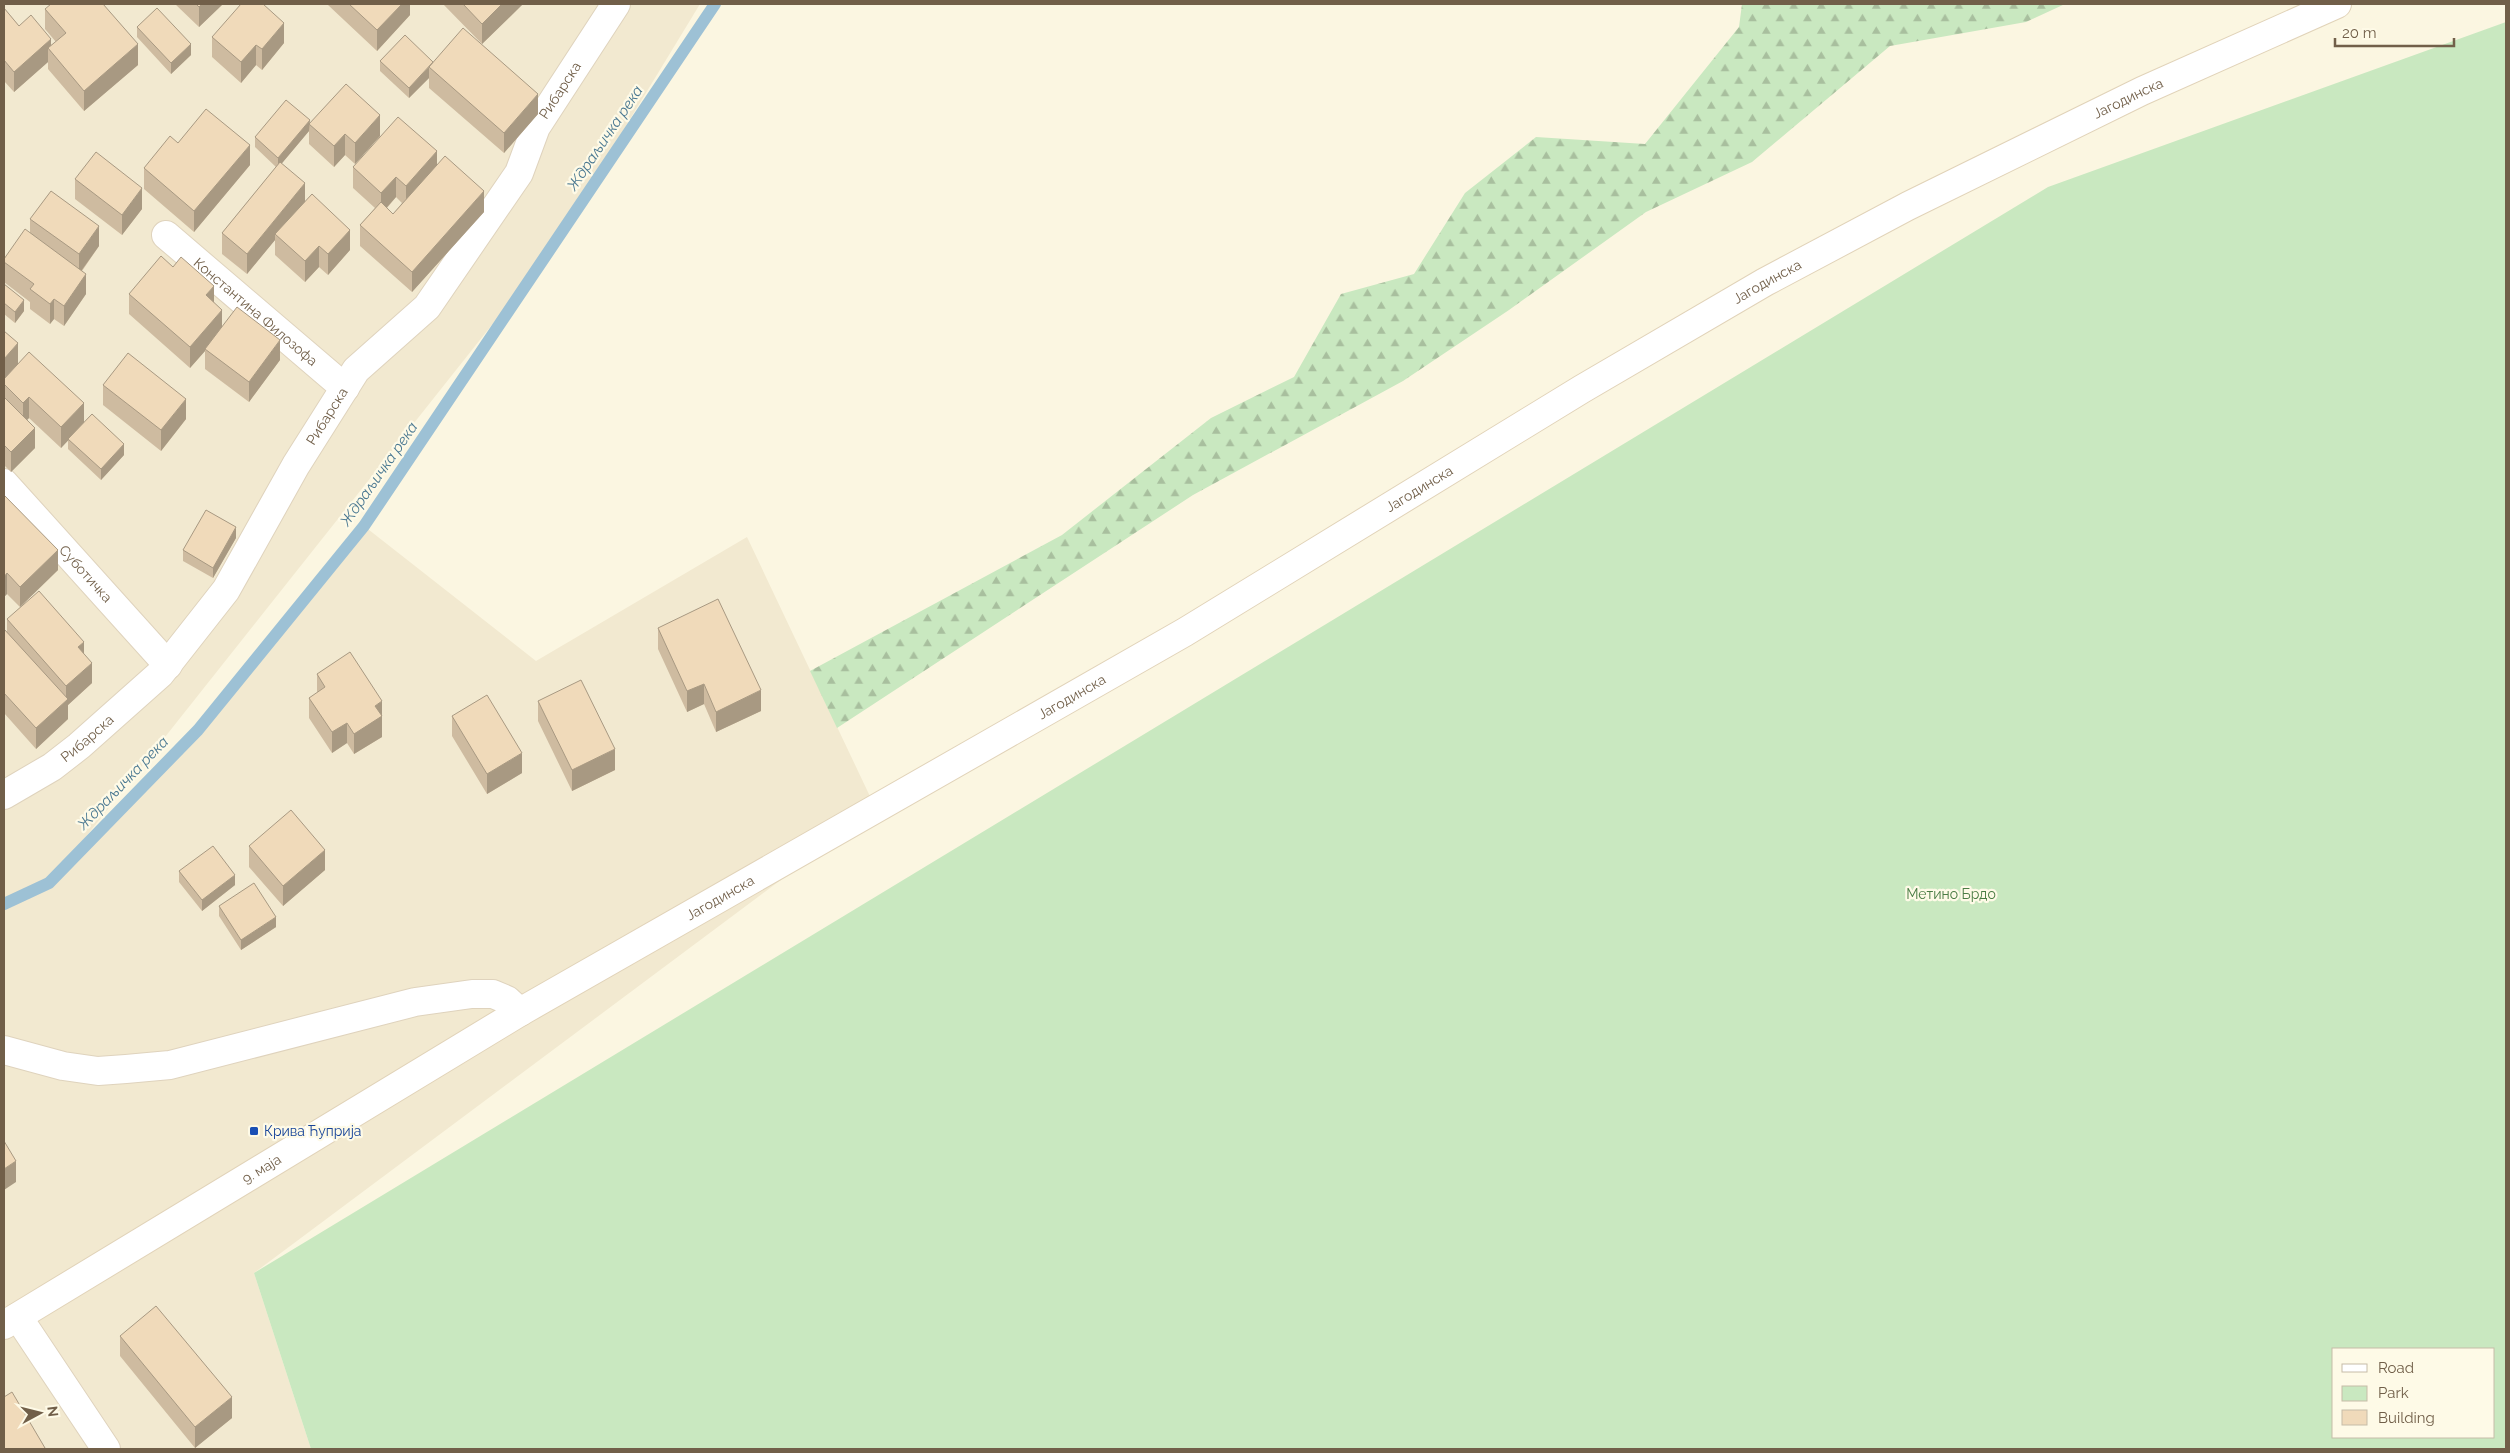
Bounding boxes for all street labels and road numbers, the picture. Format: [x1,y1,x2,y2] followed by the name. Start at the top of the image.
[536,59,584,122] street label: Рибарска
[2091,75,2166,122] street label: Јагодинска
[191,254,321,369] street label: Константина Филозофа
[1730,256,1804,307] street label: Јагодинска
[303,385,351,448] street label: Рибарска
[1383,462,1456,515] street label: Јагодинска
[56,542,115,605] street label: Суботичка
[1035,671,1109,722] street label: Јагодинска
[58,711,117,765] street label: Рибарска
[683,872,757,923] street label: Јагодинска
[239,1151,284,1187] street label: 9. маја

